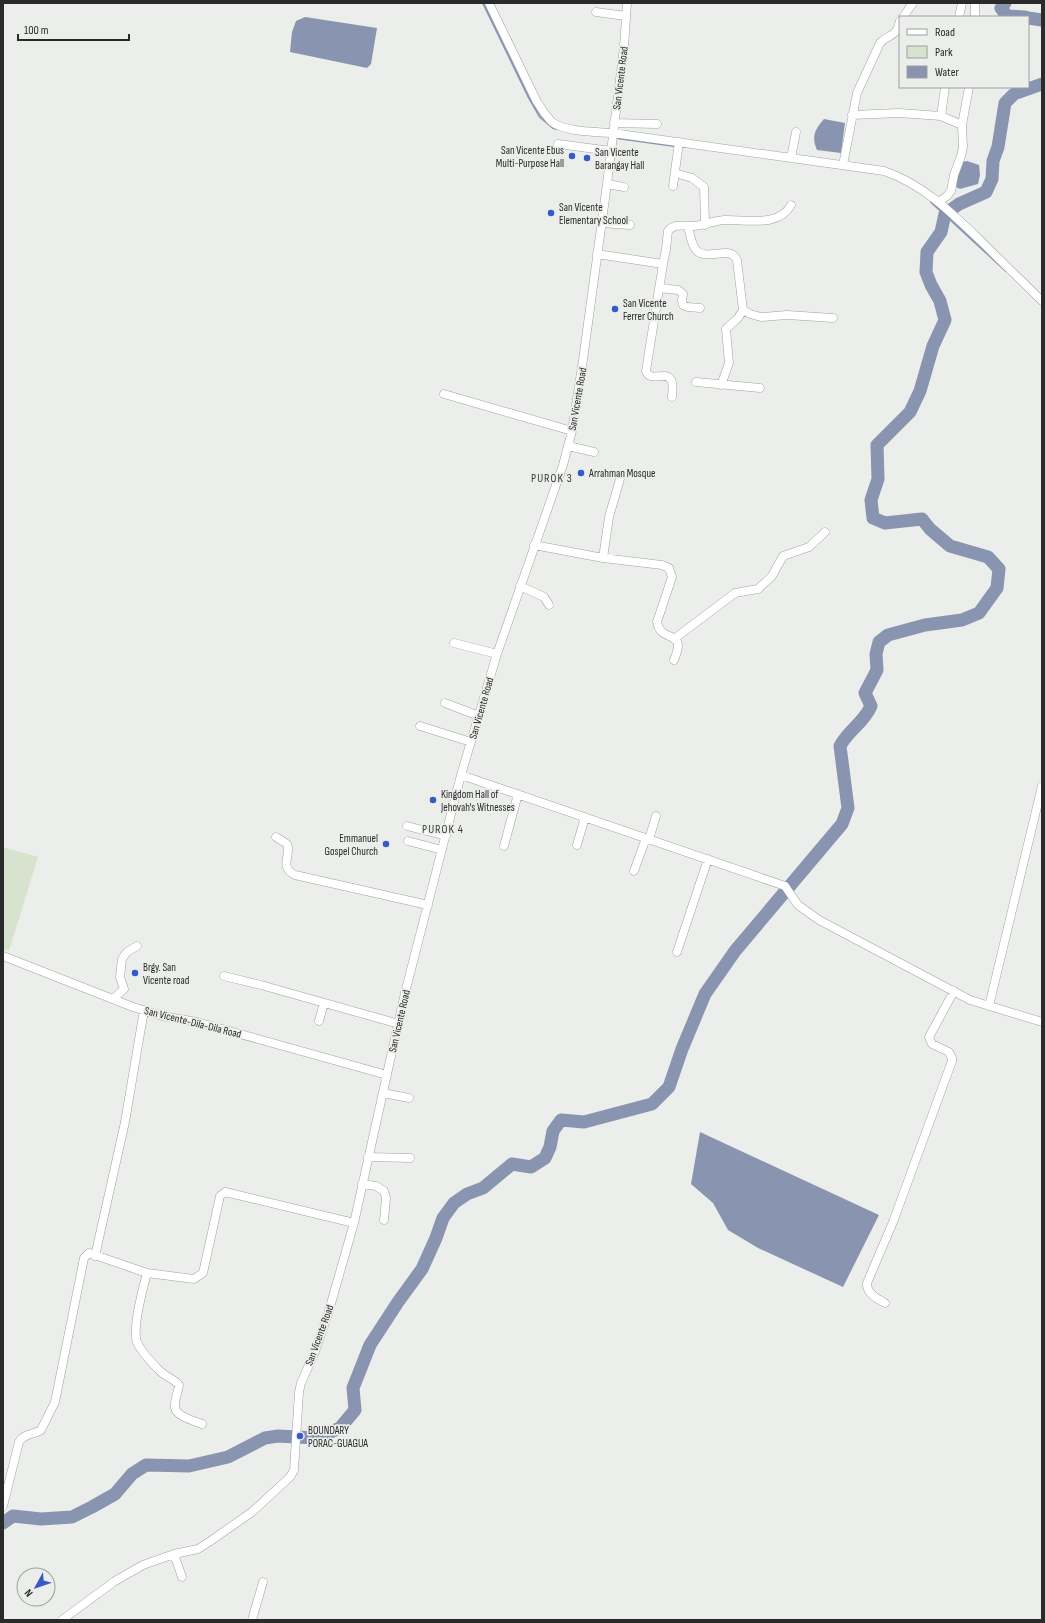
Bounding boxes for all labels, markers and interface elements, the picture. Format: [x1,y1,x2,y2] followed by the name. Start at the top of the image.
[18,16,129,42] scale bar
[899,16,1029,88] legend
[24,23,49,38] text: 100 m
[935,25,955,40] text: Road
[610,45,631,110] street label: San Vicente Road
[935,45,953,60] text: Park
[935,65,959,80] text: Water
[496,144,564,170] place label: San Vicente Ebus Multi-Purpose Hall
[595,146,644,172] place label: San Vicente Barangay Hall
[567,151,577,161] marker: San Vicente Ebus Multi-Purpose Hall
[582,153,592,163] marker: San Vicente Barangay Hall
[559,201,628,227] place label: San Vicente Elementary School
[546,208,556,218] marker: San Vicente Elementary School
[623,297,674,323] place label: San Vicente Ferrer Church
[610,304,620,314] marker: San Vicente Ferrer Church
[566,366,589,432] street label: San Vicente Road
[588,467,655,480] place label: Arrahman Mosque
[576,468,586,478] marker: Arrahman Mosque
[531,471,573,486] district label: PUROK 3
[466,675,497,741] street label: San Vicente Road
[440,788,515,814] place label: Kingdom Hall of Jehovah's Witnesses
[428,795,438,805] marker: Kingdom Hall of Jehovah's Witnesses
[422,822,464,837] district label: PUROK 4
[324,832,378,858] place label: Emmanuel Gospel Church
[381,839,391,849] marker: Emmanuel Gospel Church
[143,961,190,987] place label: Brgy. San Vicente road
[130,968,140,978] marker: Brgy. San Vicente road
[386,988,413,1054] street label: San Vicente Road
[143,1004,243,1041] street label: San Vicente-Dila-Dila Road
[302,1303,337,1367] street label: San Vicente Road
[308,1424,368,1450] place label: BOUNDARY PORAC-GUAGUA
[295,1431,305,1441] marker: BOUNDARY PORAC-GUAGUA
[16,1567,56,1607] north arrow
[22,1587,36,1600] text: N

